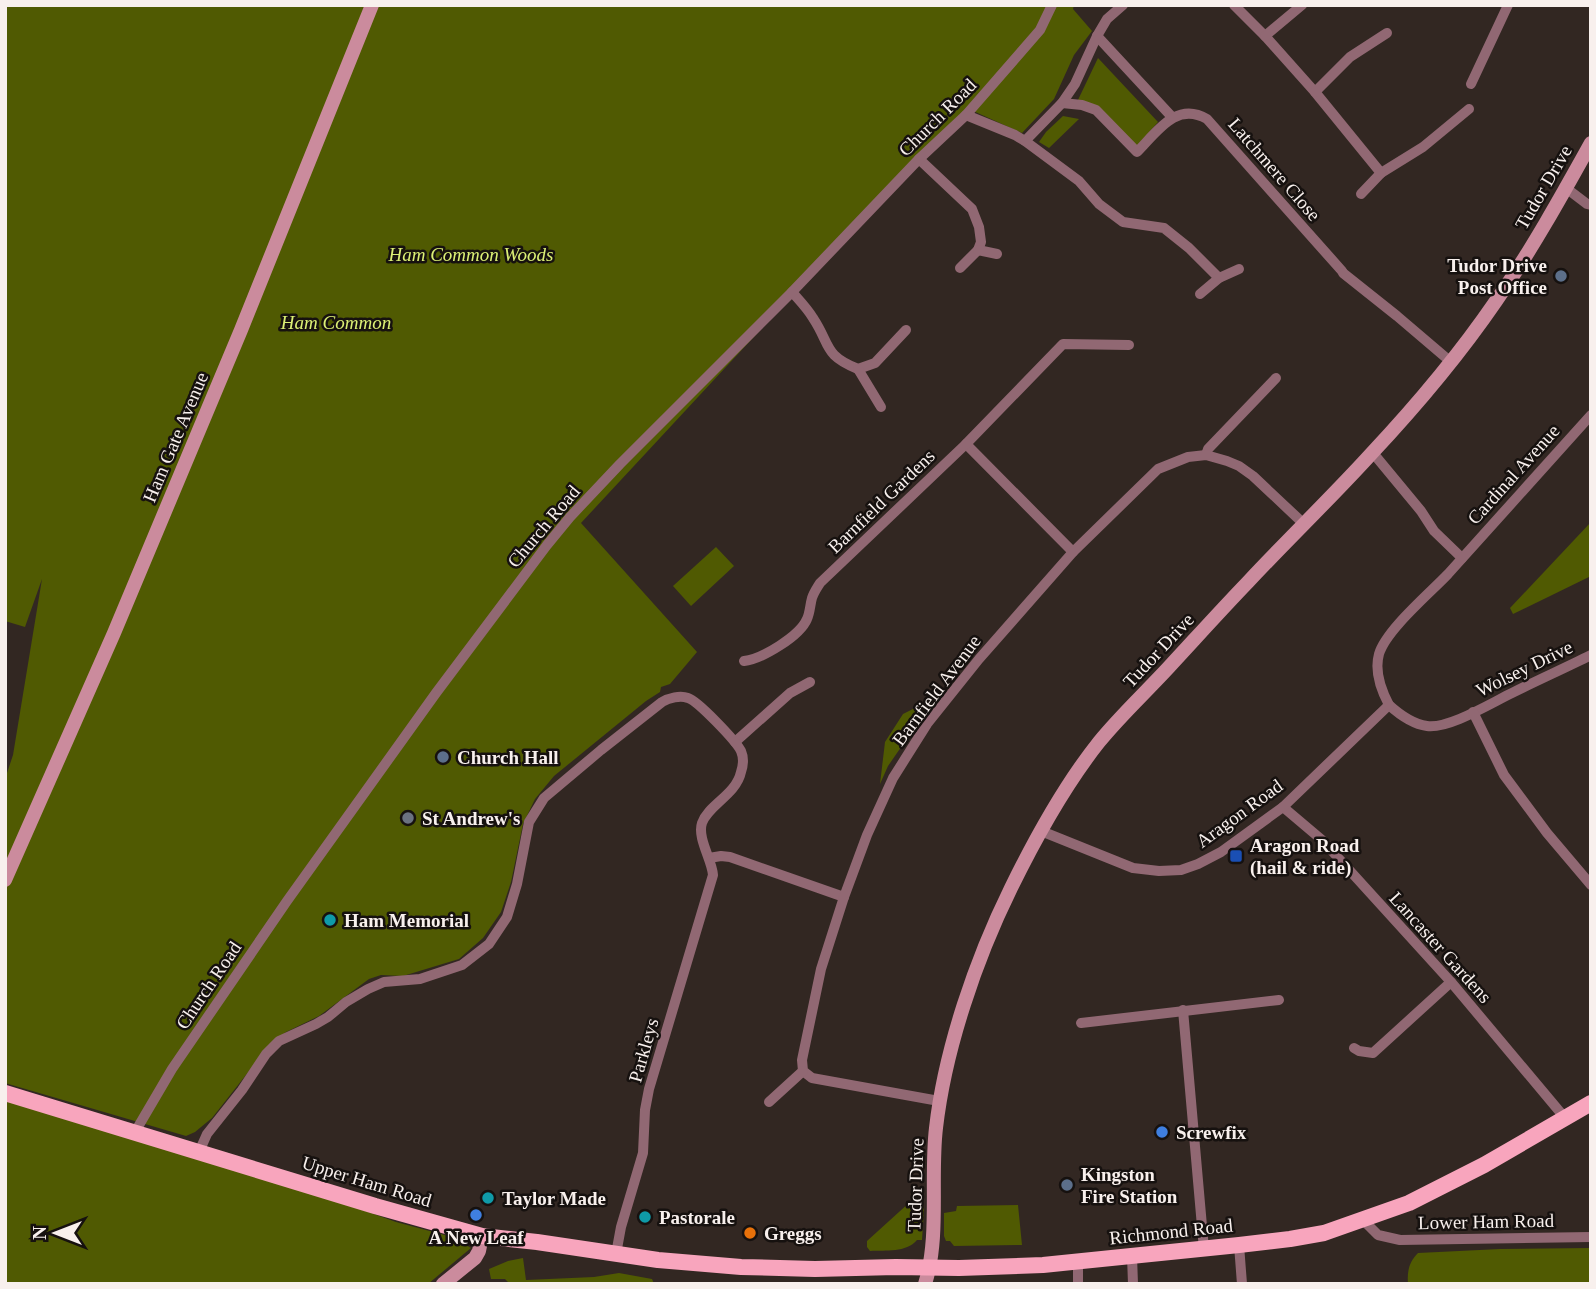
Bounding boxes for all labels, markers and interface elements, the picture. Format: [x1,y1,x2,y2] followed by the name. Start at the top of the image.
[894,74,981,160] street label: Church Road
[1224,114,1325,225] street label: Latchmere Close
[1511,141,1576,233] street label: Tudor Drive
[387,244,554,265] park label: Ham Common Woods
[1447,255,1547,298] place label: Tudor Drive Post Office
[1553,268,1569,284] marker: Tudor Drive Post Office
[280,312,391,333] park label: Ham Common
[139,369,212,505] street label: Ham Gate Avenue
[1463,420,1564,528] street label: Cardinal Avenue
[824,445,939,557] street label: Barnfield Gardens
[503,481,584,572] street label: Church Road
[1119,609,1198,692] street label: Tudor Drive
[888,631,985,750] street label: Barnfield Avenue
[1473,636,1576,701] street label: Wolsey Drive
[457,747,559,768] place label: Church Hall
[435,749,451,765] marker: Church Hall
[1192,775,1287,852] street label: Aragon Road
[422,808,520,829] place label: St Andrew's
[400,810,416,826] marker: St Andrew's
[1250,835,1360,879] place label: Aragon Road (hail & ride)
[1228,848,1244,864] marker: Aragon Road (hail & ride)
[1385,888,1496,1007] street label: Lancaster Gardens
[344,910,469,931] place label: Ham Memorial
[322,912,338,928] marker: Ham Memorial
[172,937,246,1033] street label: Church Road
[624,1016,663,1084] street label: Parkleys
[1176,1122,1247,1143] place label: Screwfix
[1154,1124,1170,1140] marker: Screwfix
[903,1138,928,1232] street label: Tudor Drive
[300,1152,434,1211] street label: Upper Ham Road
[1081,1164,1178,1207] place label: Kingston Fire Station
[1059,1177,1075,1193] marker: Kingston Fire Station
[502,1188,606,1209] place label: Taylor Made
[480,1190,496,1206] marker: Taylor Made
[21,1198,91,1268] north arrow
[468,1207,484,1223] marker: A New Leaf
[659,1207,735,1228] place label: Pastorale
[637,1209,653,1225] marker: Pastorale
[1418,1210,1555,1233] street label: Lower Ham Road
[1108,1215,1234,1248] street label: Richmond Road
[764,1223,822,1244] place label: Greggs
[742,1225,758,1241] marker: Greggs
[29,1226,50,1240] text: N
[429,1227,524,1248] place label: A New Leaf

